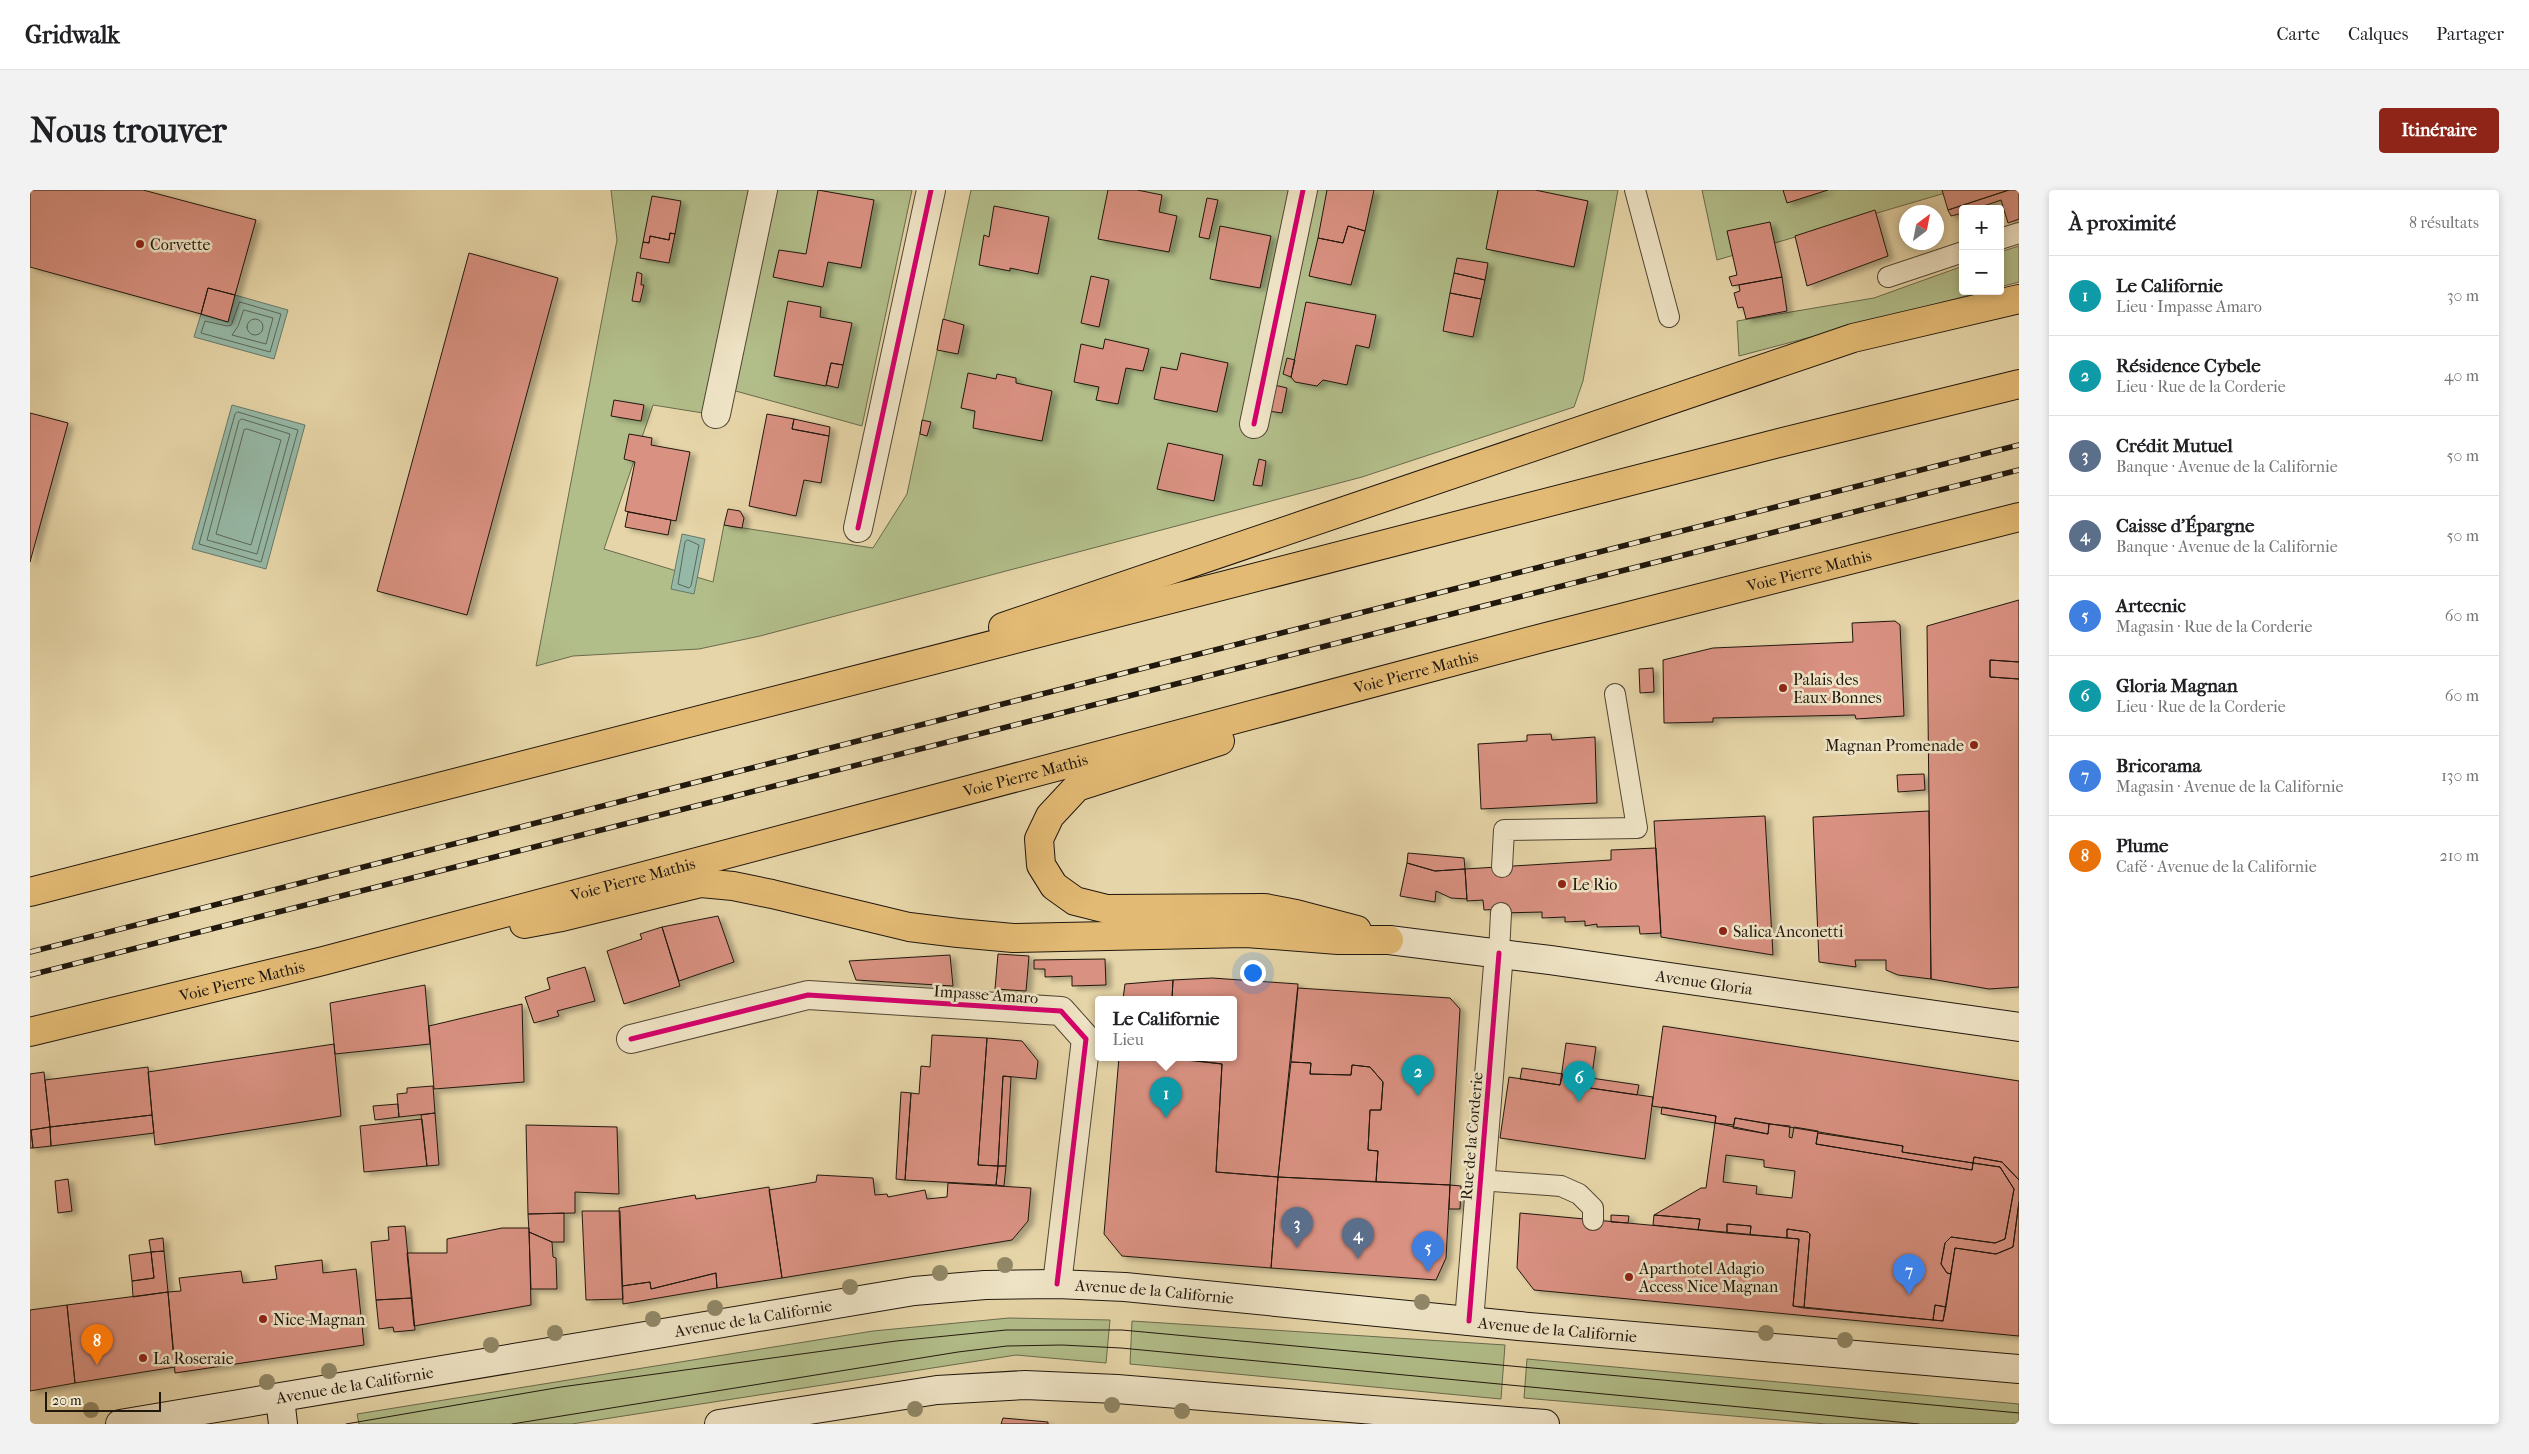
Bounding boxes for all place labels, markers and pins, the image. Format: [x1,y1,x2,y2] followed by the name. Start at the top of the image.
[150,235,211,254] place label: Corvette
[134,238,146,250] marker: Corvette
[1793,670,1882,707] place label: Palais des Eaux Bonnes
[1777,682,1789,694] marker: Palais des Eaux Bonnes
[1825,736,1964,755] place label: Magnan Promenade
[1968,739,1980,751] marker: Magnan Promenade
[1572,875,1617,894] place label: Le Rio
[1556,878,1568,890] marker: Le Rio
[1733,922,1844,941] place label: Salica Anconetti
[1717,925,1729,937] marker: Salica Anconetti
[1402,1055,1434,1096] pin: 2
[1563,1061,1595,1102] pin: 6
[1150,1077,1182,1118] pin: 1
[1281,1207,1313,1248] pin: 3
[1342,1218,1374,1259] pin: 4
[1412,1231,1444,1272] pin: 5
[1893,1254,1925,1295] pin: 7
[1638,1259,1779,1296] place label: Aparthotel Adagio Access Nice Magnan
[1623,1271,1635,1283] marker: Aparthotel Adagio Access Nice Magnan
[273,1310,366,1329] place label: Nice-Magnan
[257,1313,269,1325] marker: Nice-Magnan
[81,1324,113,1365] pin: 8
[153,1349,234,1368] place label: La Roseraie
[137,1352,149,1364] marker: La Roseraie

